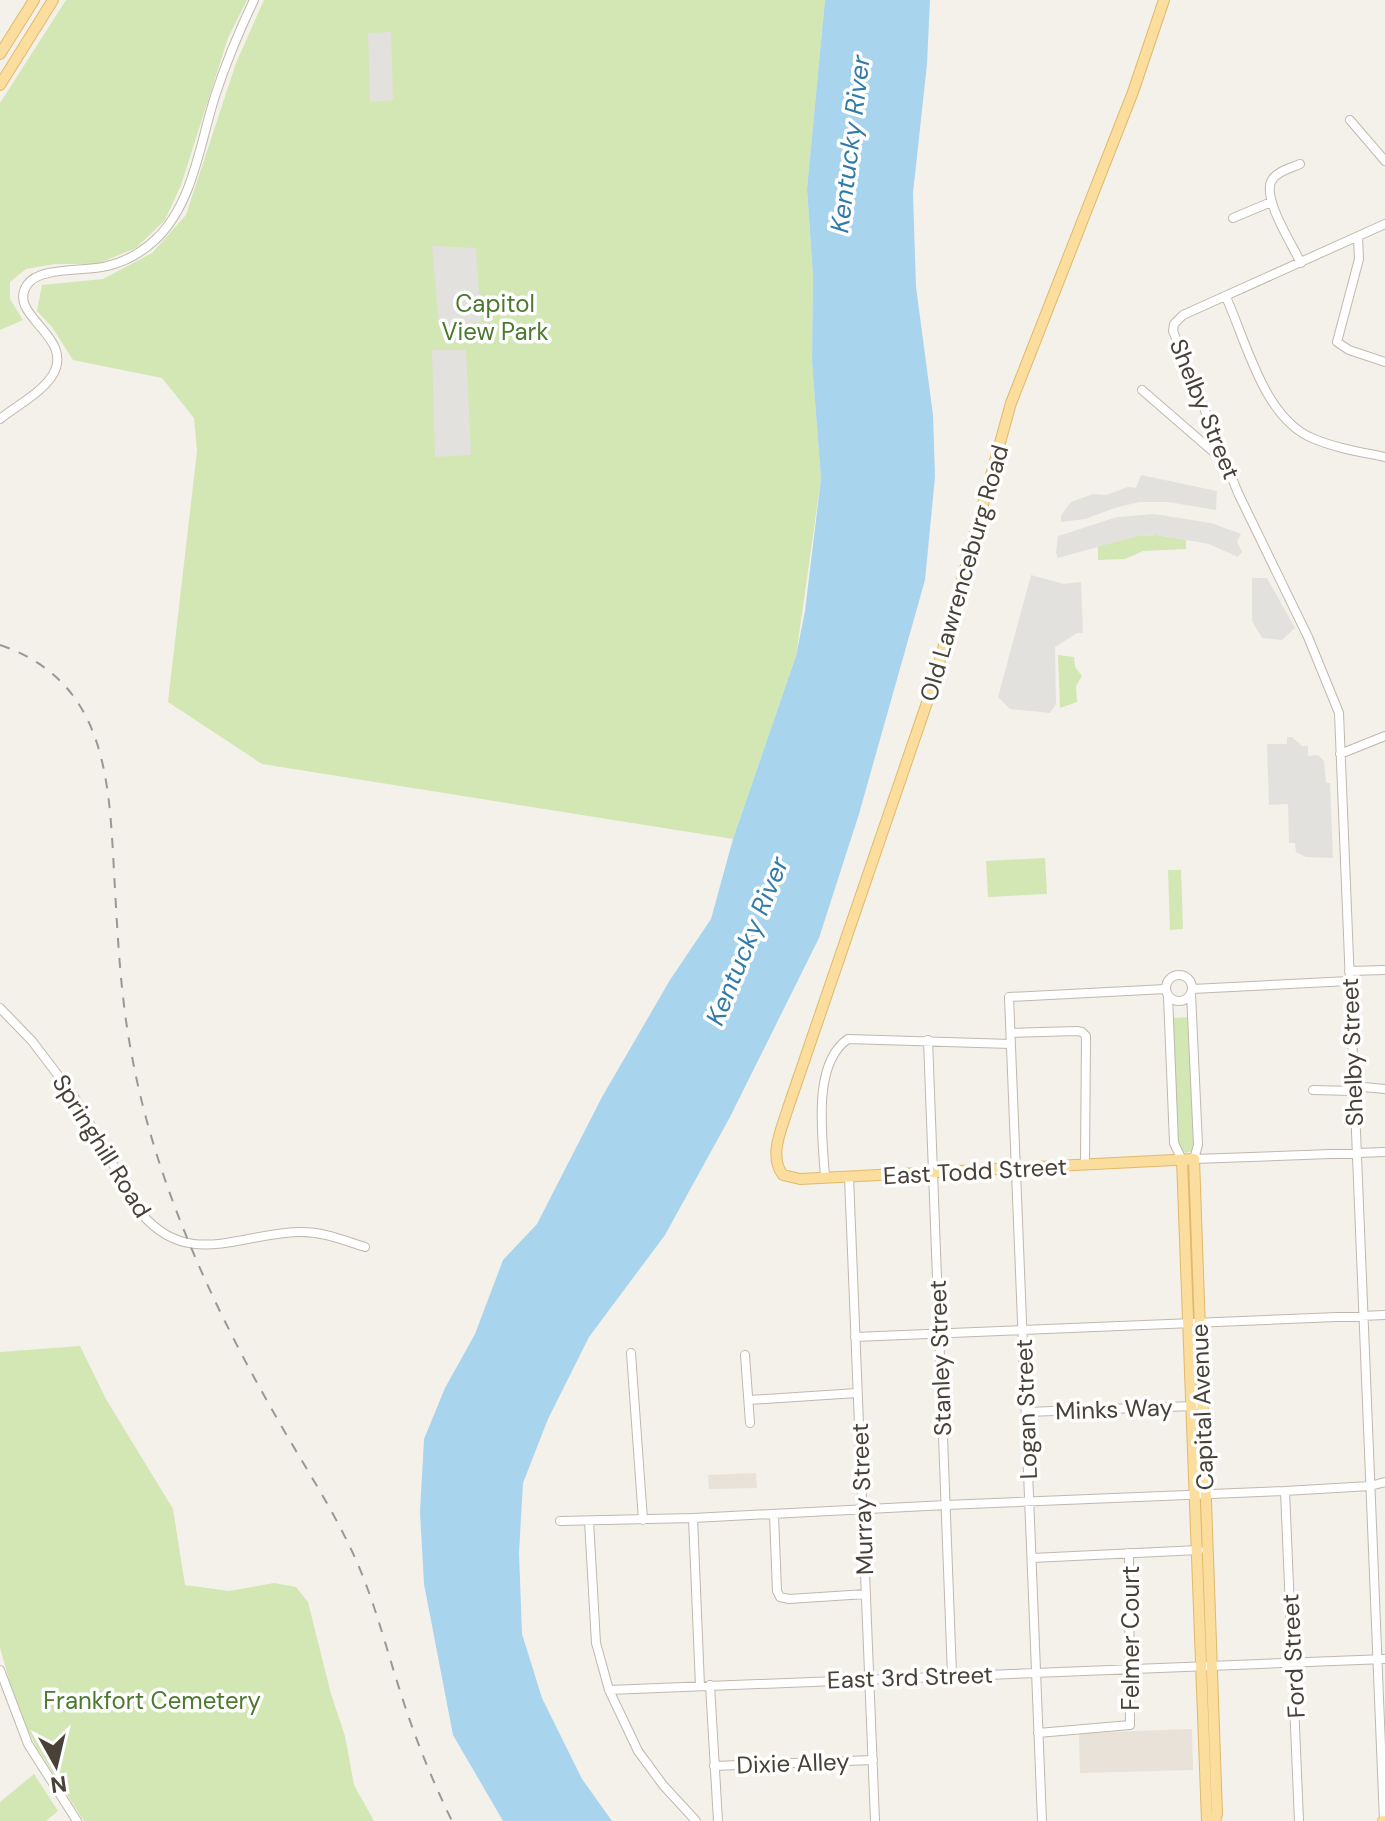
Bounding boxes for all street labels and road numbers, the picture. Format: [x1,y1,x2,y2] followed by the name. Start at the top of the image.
[1163,334,1247,484] street label: Shelby Street
[913,441,1015,705] street label: Old Lawrenceburg Road
[1334,977,1370,1127] street label: Shelby Street
[46,1069,158,1223] street label: Springhill Road
[882,1151,1068,1191] street label: East Todd Street
[922,1279,958,1437] street label: Stanley Street
[1184,1323,1220,1491] street label: Capital Avenue
[1008,1338,1044,1480] street label: Logan Street
[1055,1391,1173,1427] street label: Minks Way
[844,1422,880,1576] street label: Murray Street
[1115,1565,1146,1711] street label: Felmer Court
[1274,1593,1312,1719] street label: Ford Street
[827,1659,993,1695] street label: East 3rd Street
[736,1746,850,1780] street label: Dixie Alley

